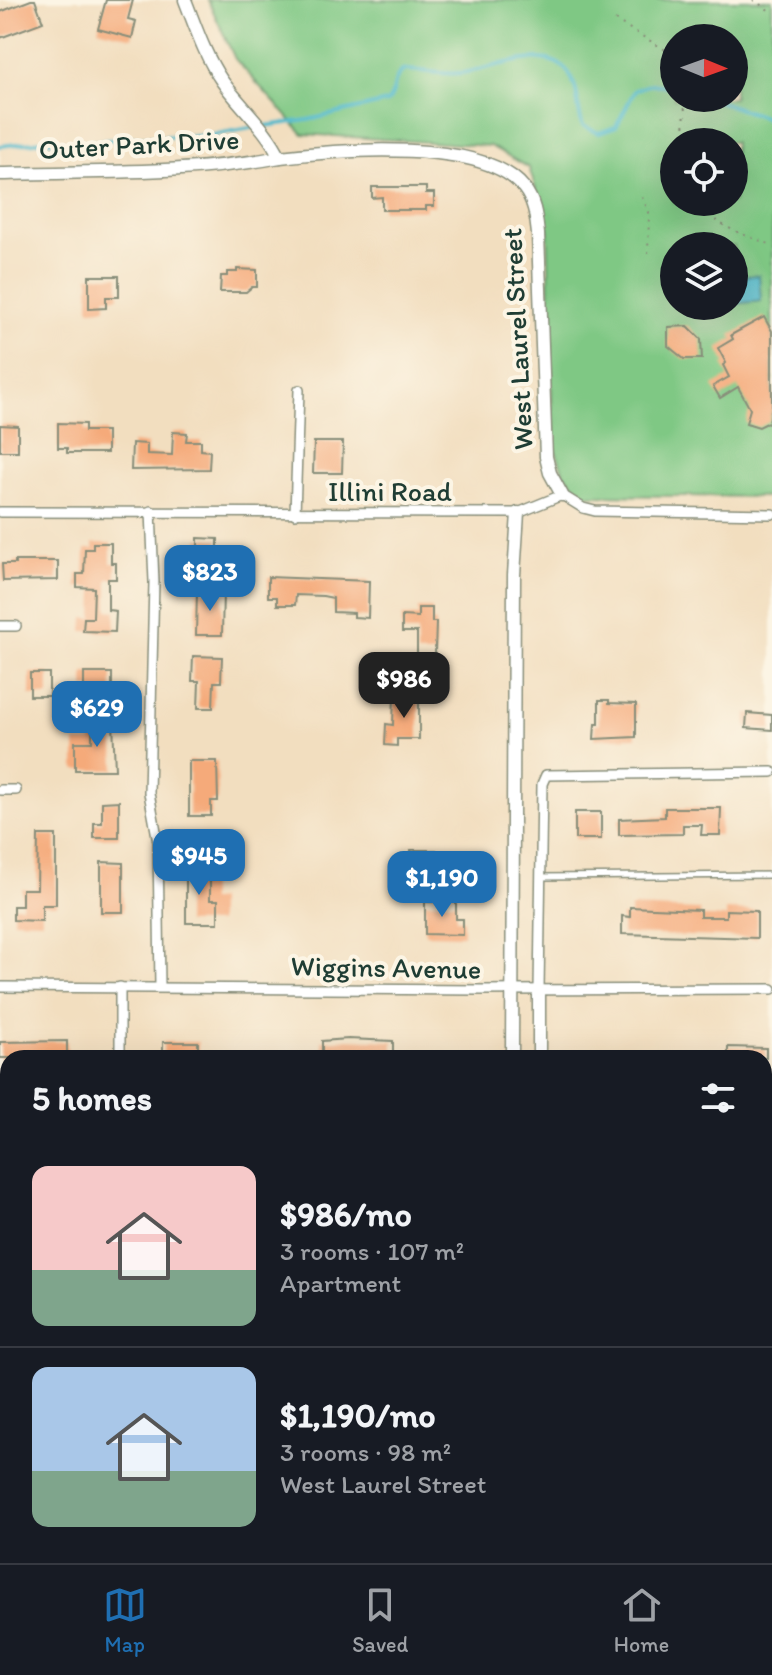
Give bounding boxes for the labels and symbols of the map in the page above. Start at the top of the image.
north arrow [660,24,748,112]
street label: Outer Park Drive [38,122,240,166]
street label: West Laurel Street [494,227,540,451]
street label: Illini Road [328,474,453,508]
pin: $823 [163,545,257,613]
pin: $986 [357,652,451,720]
pin: $629 [50,681,144,749]
pin: $945 [152,829,246,897]
pin: $1,190 [377,851,507,919]
street label: Wiggins Avenue [290,948,482,986]

